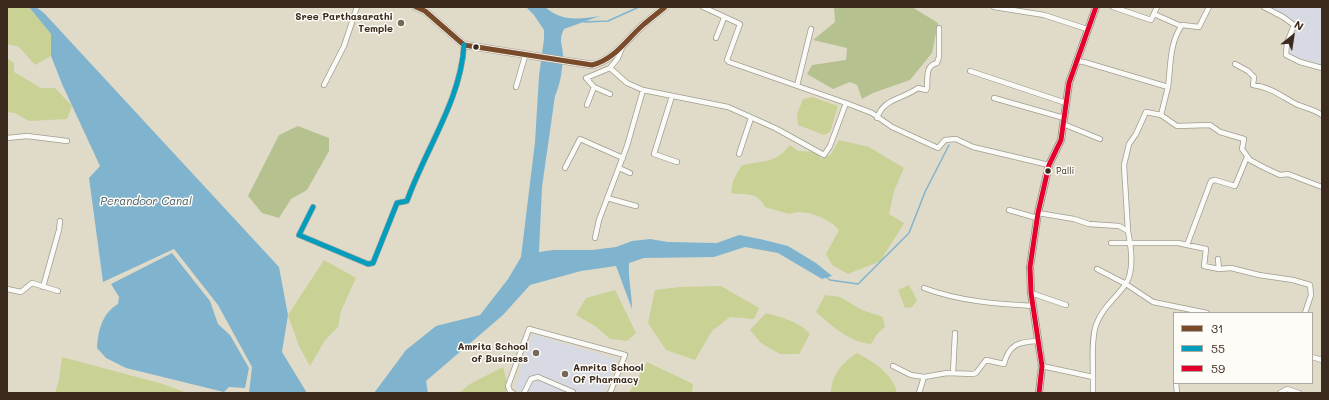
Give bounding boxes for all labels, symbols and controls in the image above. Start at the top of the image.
place label: Sree Parthasarathi Temple [295,11,393,34]
north arrow [1273,16,1313,56]
text: N [1292,17,1307,34]
marker: Sree Parthasarathi Temple [396,18,406,28]
unlabelled marker [471,42,481,52]
marker: Palli [1043,166,1053,176]
place label: Palli [1056,166,1074,176]
water label: Perandoor Canal [100,195,192,209]
legend [1173,312,1313,384]
text: 31 [1211,320,1223,336]
text: 55 [1211,340,1225,356]
place label: Amrita School of Business [457,341,528,364]
marker: Amrita School of Business [531,348,541,358]
text: 59 [1211,360,1225,376]
place label: Amrita School Of Pharmacy [573,362,644,386]
marker: Amrita School Of Pharmacy [560,369,570,379]

